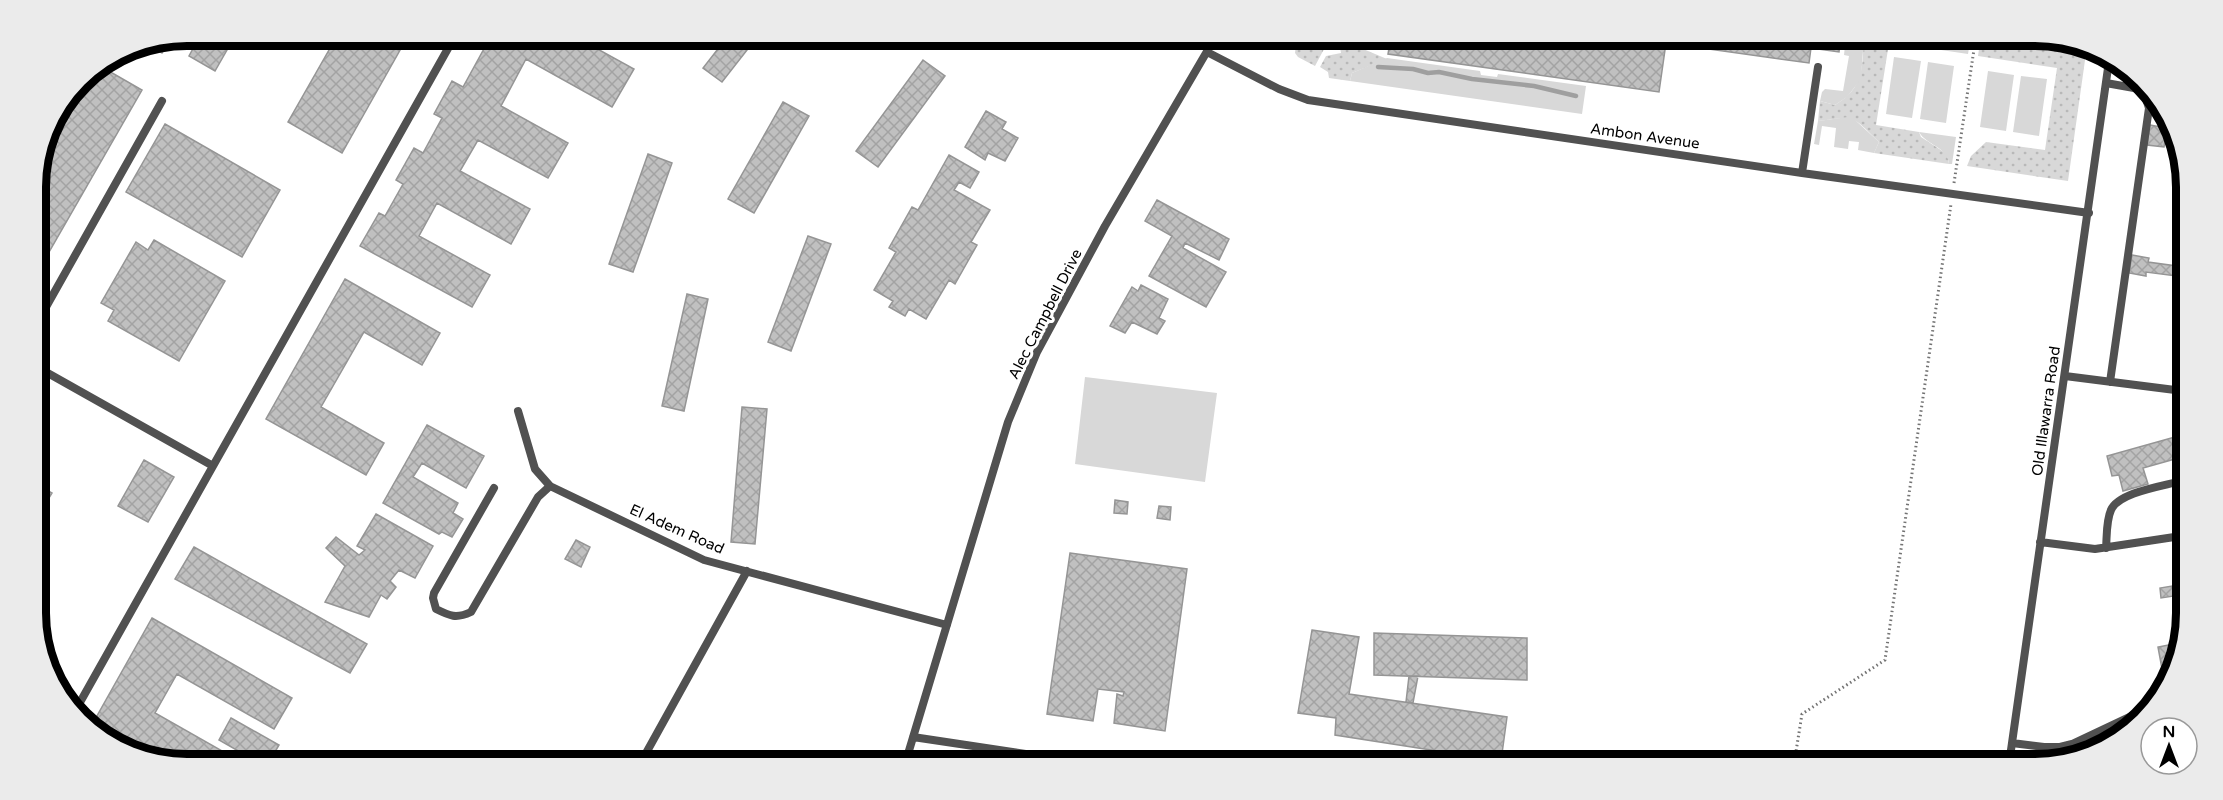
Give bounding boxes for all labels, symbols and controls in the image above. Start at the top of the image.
street label: Ambon Avenue [1589,119,1701,153]
street label: Alec Campbell Drive [1004,246,1086,382]
street label: Old Illawarra Road [2028,345,2064,477]
street label: El Adem Road [627,500,727,558]
north arrow [2139,716,2199,776]
text: N [2163,722,2175,742]

